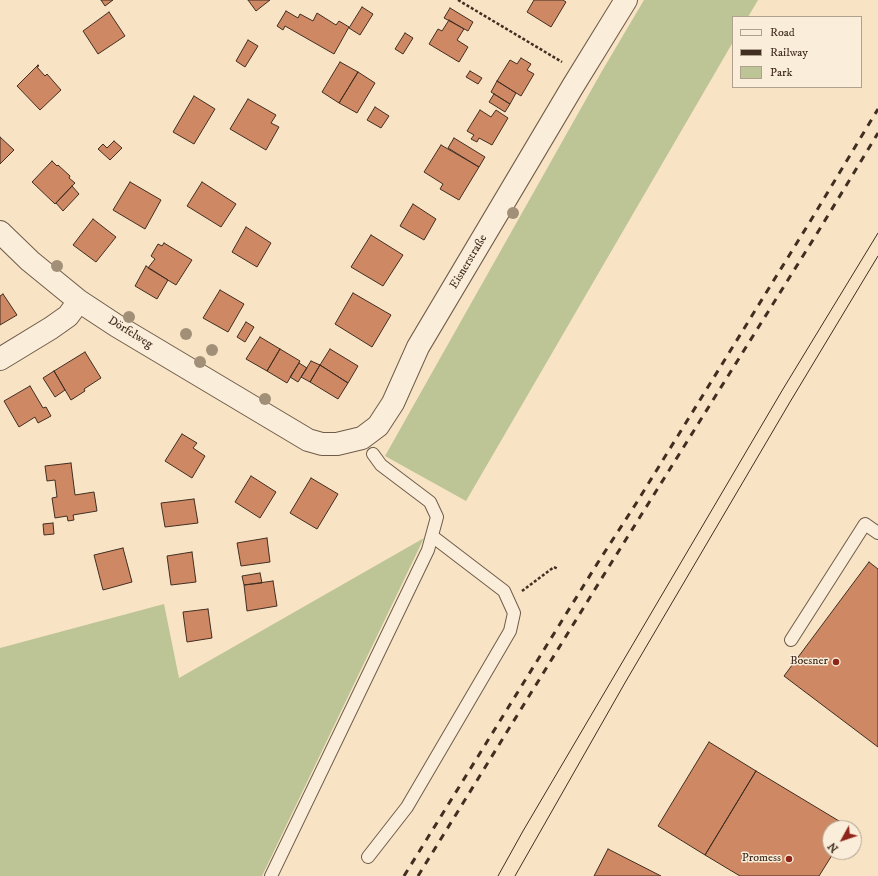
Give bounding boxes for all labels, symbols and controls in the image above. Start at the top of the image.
legend [732,16,862,88]
text: Road [770,25,795,40]
text: Railway [770,45,808,60]
text: Park [770,65,792,80]
street label: Eisnerstraße [447,232,491,292]
street label: Dörfelweg [105,314,155,352]
place label: Boesner [790,655,828,669]
marker: Boesner [831,657,841,667]
north arrow [822,820,862,860]
text: N [825,839,842,855]
place label: Promess [742,852,781,866]
marker: Promess [784,854,794,864]

